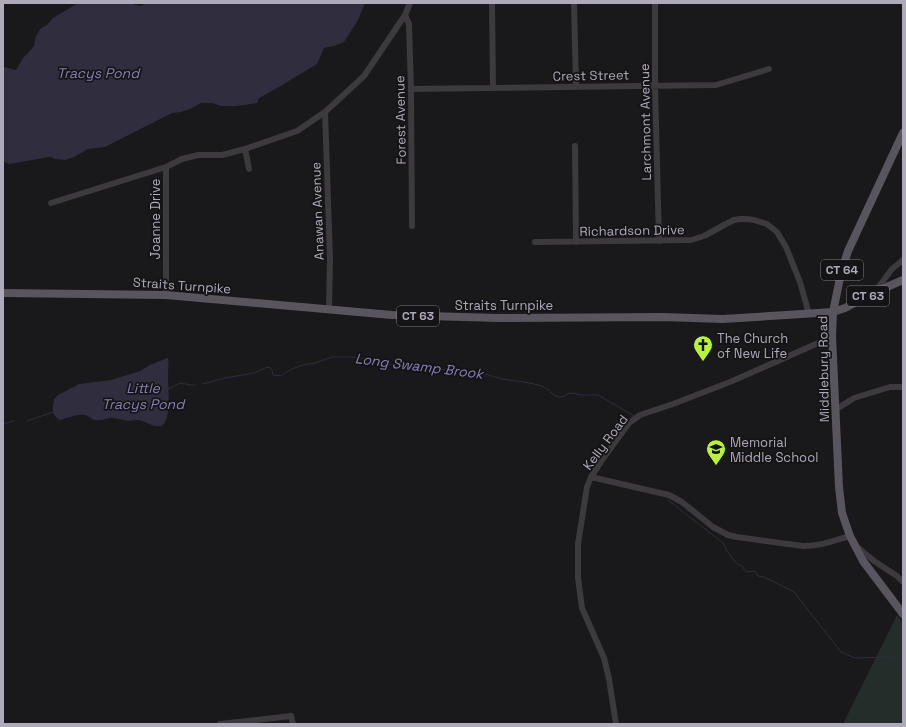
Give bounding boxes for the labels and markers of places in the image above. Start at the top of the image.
place label: The Church of New Life [717,330,788,362]
church icon: The Church of New Life [692,334,714,362]
place label: Memorial Middle School [730,434,818,466]
school or university icon: Memorial Middle School [705,438,727,466]

